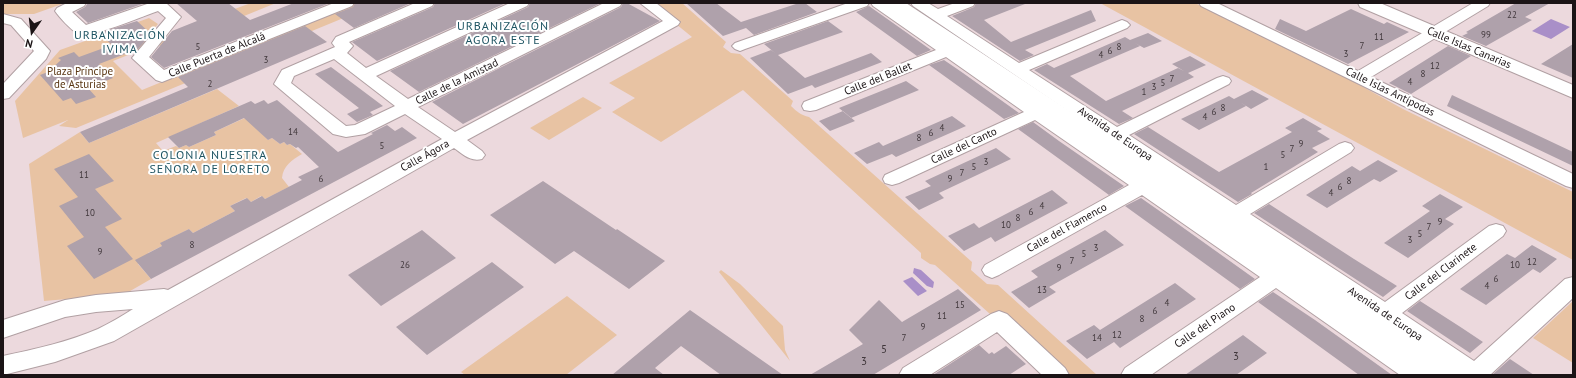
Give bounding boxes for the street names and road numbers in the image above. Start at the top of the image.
street label: Calle Islas Canarias [1425,24,1513,72]
street label: Calle Puerta de Alcalá [167,30,267,80]
street label: Calle de la Amistad [413,56,501,108]
street label: Calle del Ballet [842,59,914,99]
street label: Calle Islas Antípodas [1343,65,1437,119]
street label: Avenida de Europa [1075,104,1155,164]
street label: Calle del Canto [929,125,999,167]
street label: Calle Ágora [398,137,452,175]
street label: Calle del Flamenco [1025,200,1109,256]
street label: Calle del Clarinete [1402,241,1480,303]
street label: Avenida de Europa [1345,284,1425,344]
street label: Calle del Piano [1172,301,1238,351]

